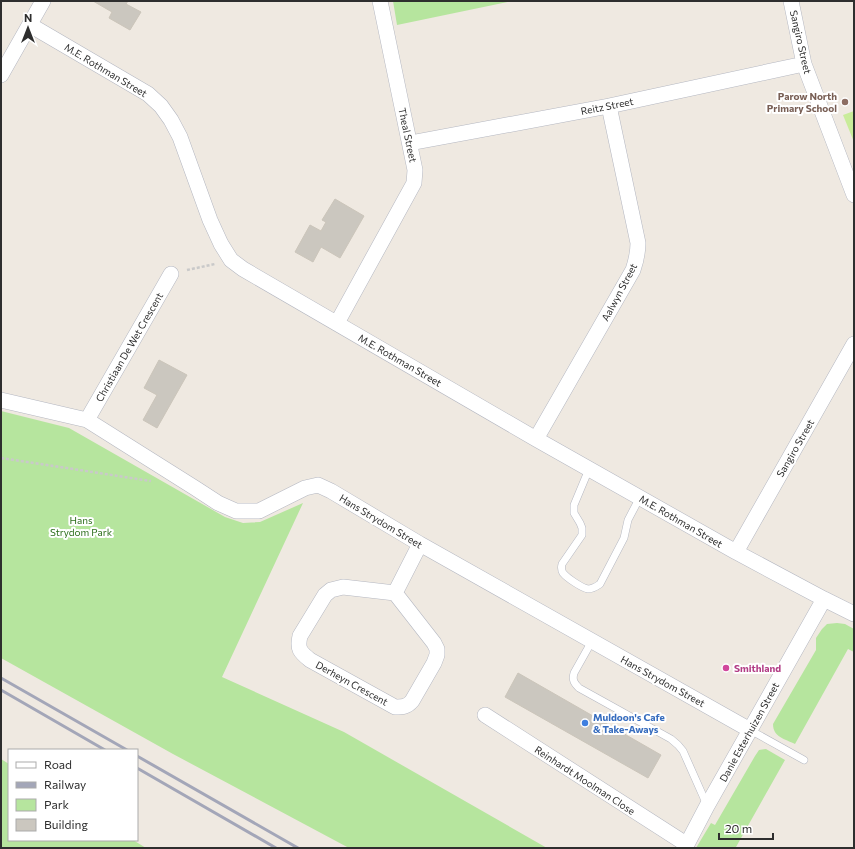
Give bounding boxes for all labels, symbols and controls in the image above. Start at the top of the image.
north arrow [8,8,48,48]
street label: Sangiro Street [788,9,814,75]
text: N [24,11,32,24]
street label: M.E. Rothman Street [63,41,149,99]
place label: Parow North Primary School [767,90,837,114]
street label: Reitz Street [580,95,634,117]
marker: Parow North Primary School [840,97,850,107]
street label: Theal Street [396,107,420,163]
street label: Aalwyn Street [599,261,639,323]
street label: Christiaan De Wet Crescent [93,290,165,404]
street label: M.E. Rothman Street [356,331,444,389]
street label: Sangiro Street [774,417,816,479]
street label: Hans Strydom Street [337,492,425,550]
street label: M.E. Rothman Street [637,492,725,550]
park label: Hans Strydom Park [50,514,113,538]
street label: Hans Strydom Street [619,653,707,709]
street label: Derheyn Crescent [314,658,390,708]
place label: Smithland [734,662,781,674]
marker: Smithland [721,663,731,673]
street label: Danie Esterhuizen Street [717,680,781,784]
place label: Muldoon's Cafe & Take-Aways [593,711,665,735]
marker: Muldoon's Cafe & Take-Aways [580,718,590,728]
street label: Reinhardt Moolman Close [533,743,637,817]
legend [8,749,138,841]
text: Road [44,757,72,771]
text: Railway [44,777,86,791]
text: Park [44,797,70,811]
scale bar [719,815,773,841]
text: Building [44,817,88,831]
text: 20 m [725,821,752,835]

